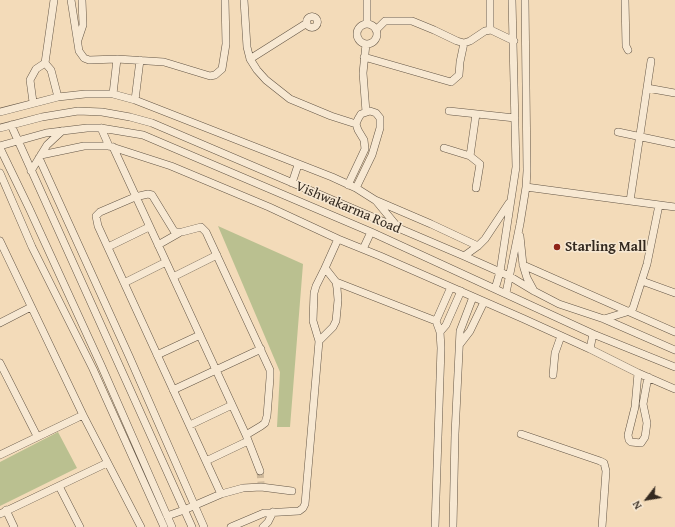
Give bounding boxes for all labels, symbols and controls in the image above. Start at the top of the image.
street label: Vishwakarma Road [293,178,403,238]
place label: Starling Mall [565,239,647,255]
marker: Starling Mall [552,242,562,252]
north arrow [627,479,667,519]
text: N [628,498,645,512]

